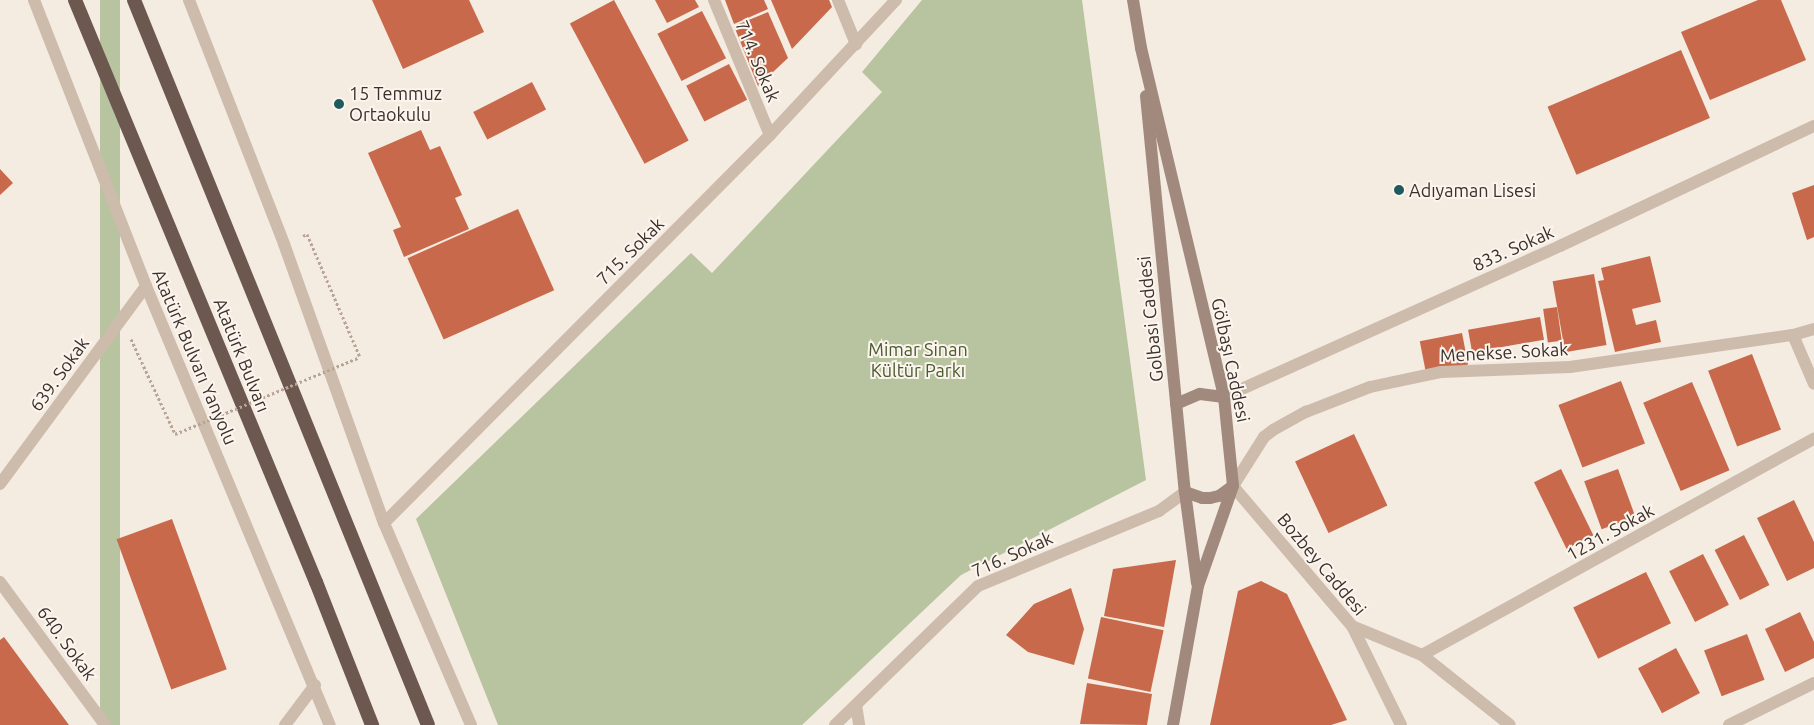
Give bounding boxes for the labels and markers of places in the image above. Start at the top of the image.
place label: 15 Temmuz Ortaokulu [349,83,442,126]
marker: 15 Temmuz Ortaokulu [333,98,345,110]
place label: Adıyaman Lisesi [1409,179,1536,201]
marker: Adıyaman Lisesi [1393,184,1405,196]

